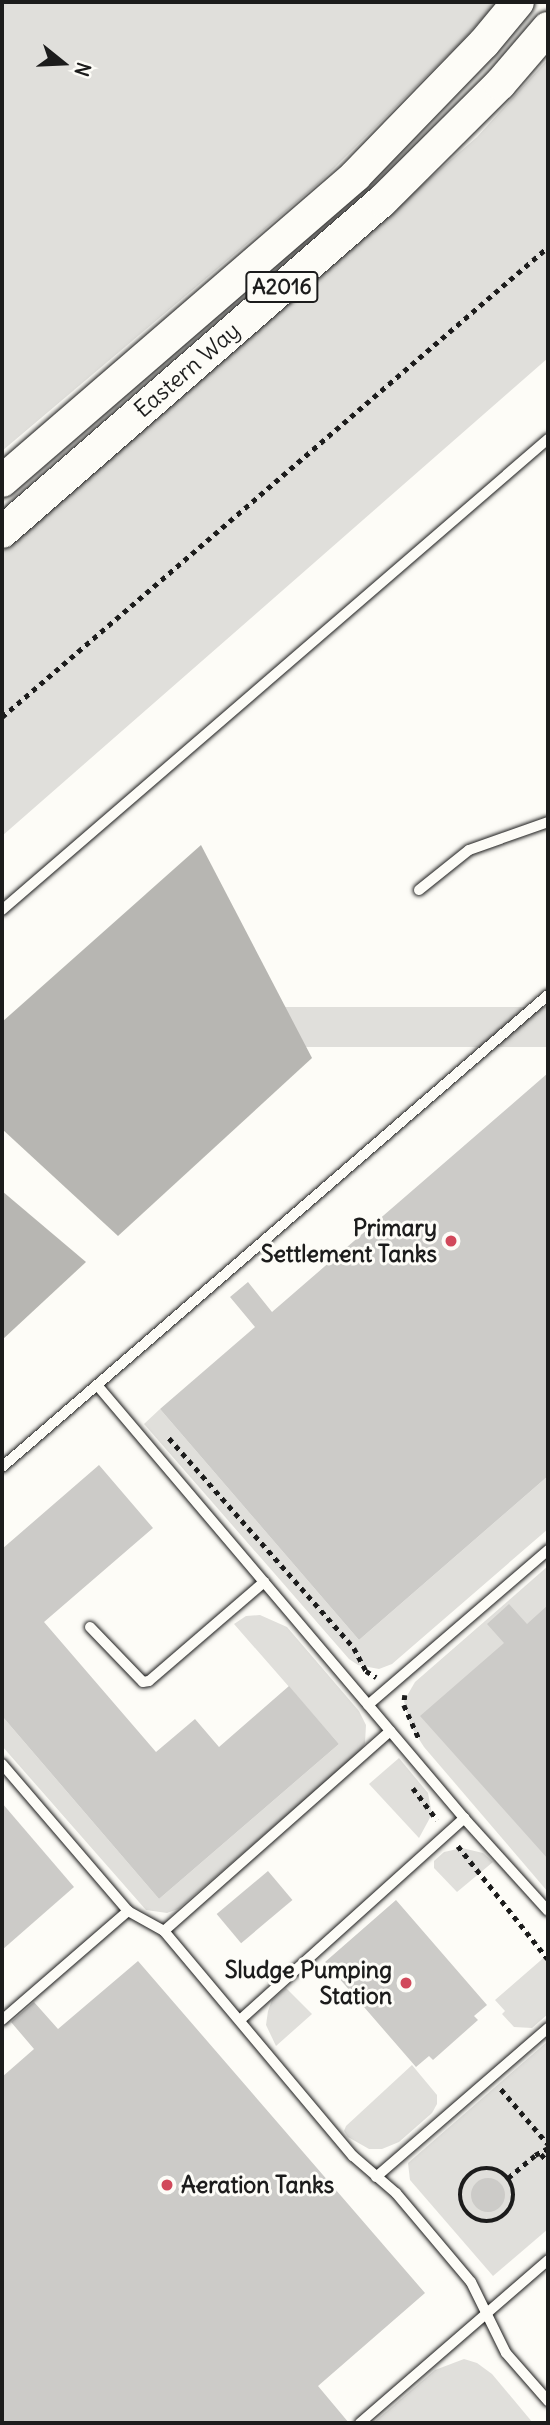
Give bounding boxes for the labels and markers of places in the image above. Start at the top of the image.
place label: Primary Settlement Tanks [261,1214,437,1268]
marker: Primary Settlement Tanks [443,1233,459,1249]
place label: Sludge Pumping Station [225,1956,392,2010]
marker: Sludge Pumping Station [398,1975,414,1991]
place label: Aeration Tanks [181,2171,334,2199]
marker: Aeration Tanks [159,2177,175,2193]

